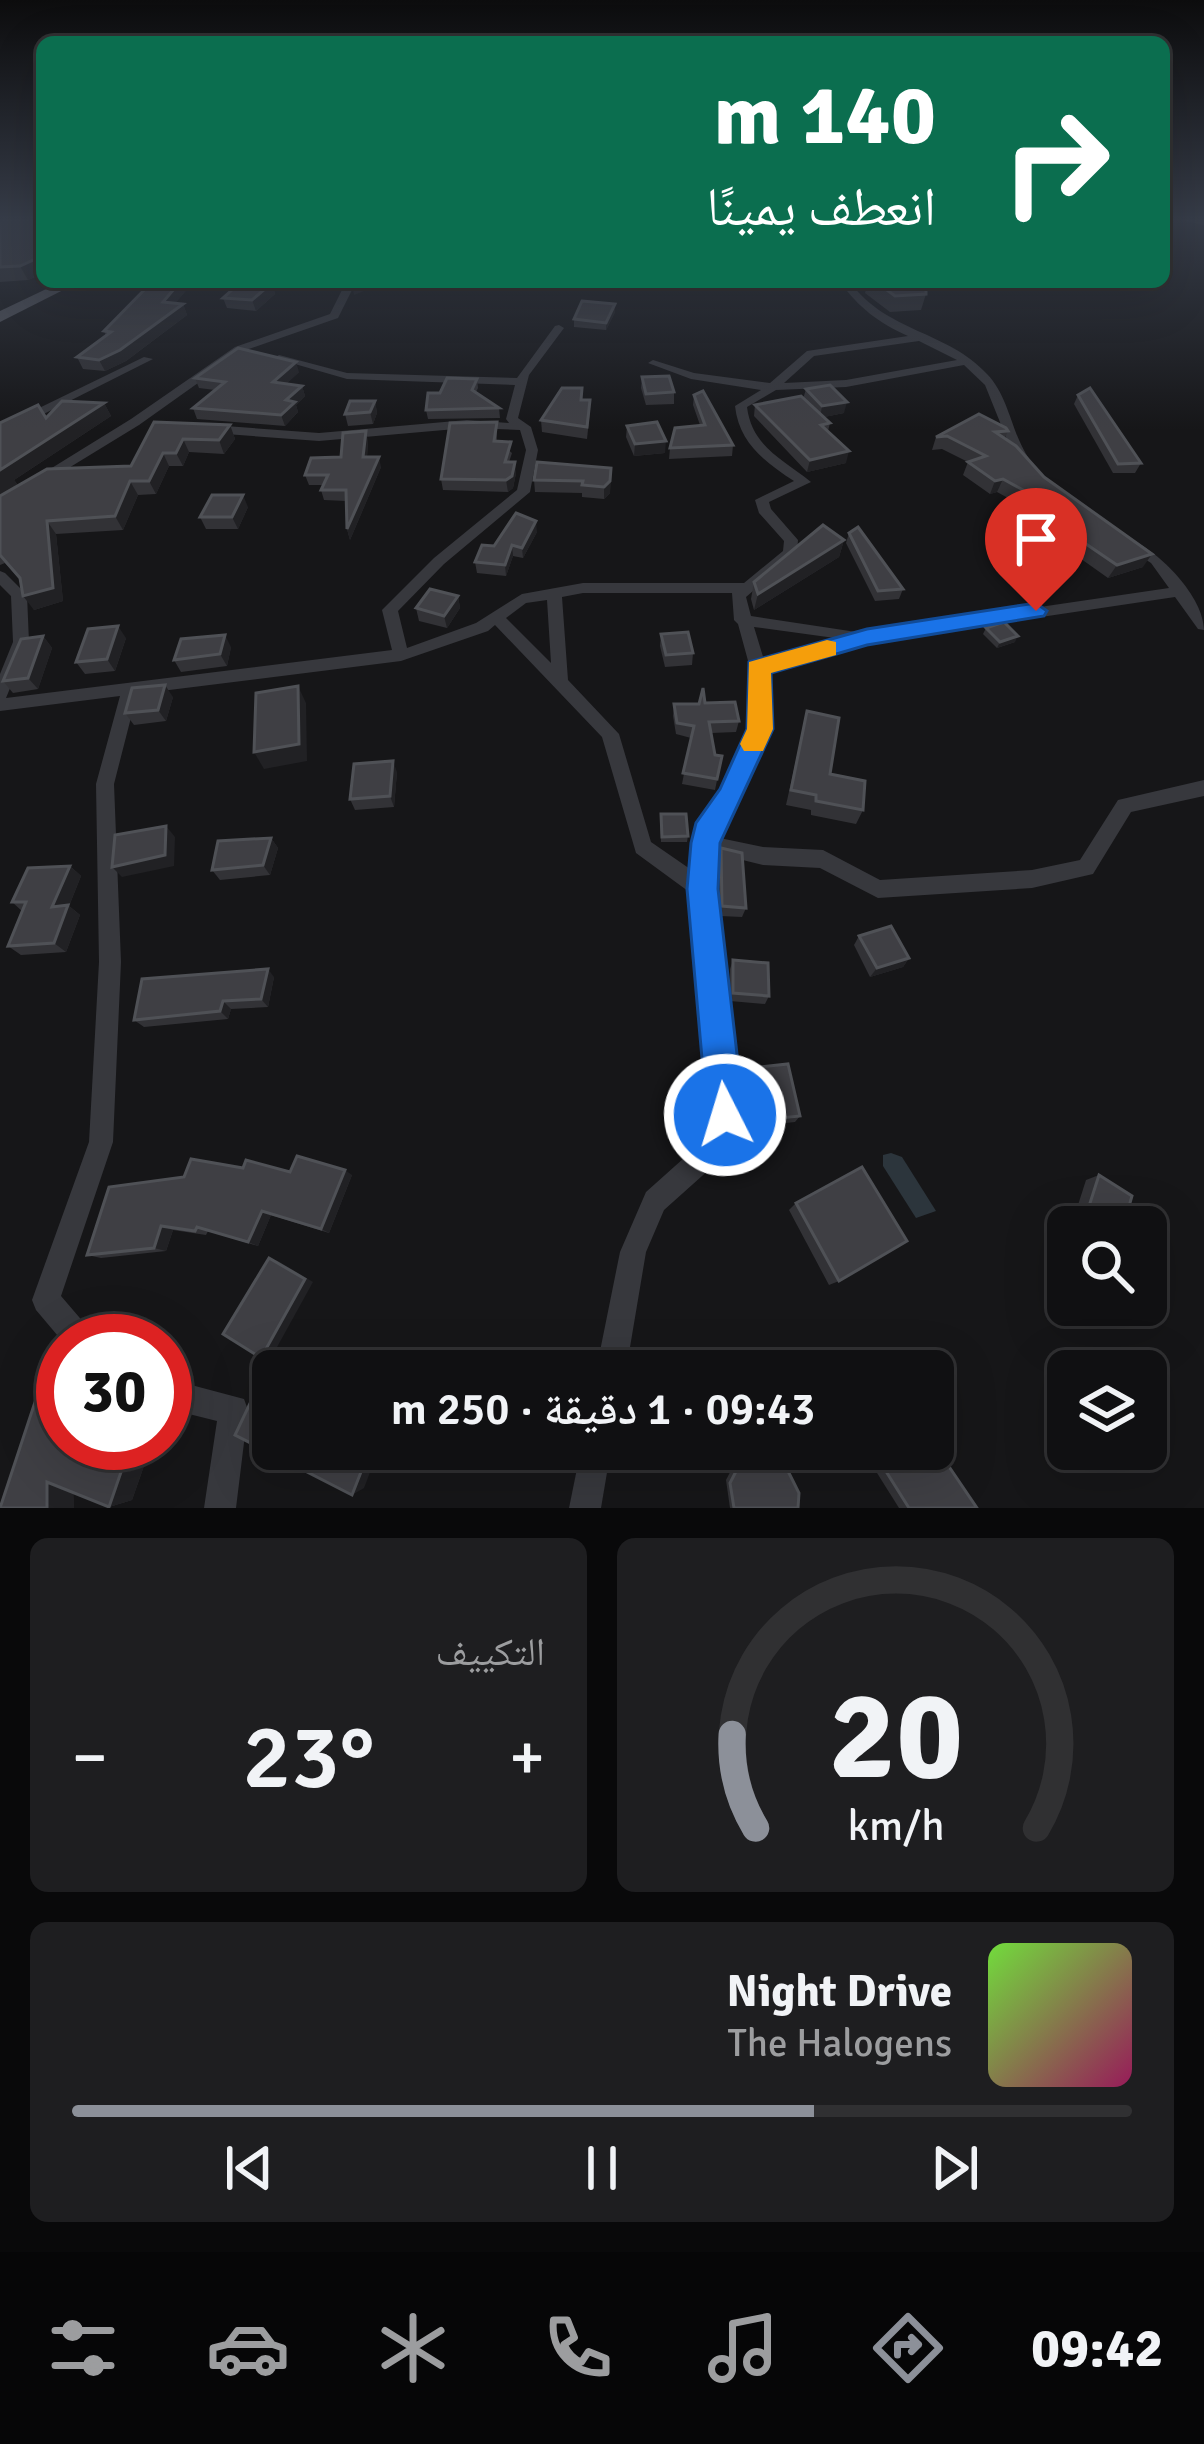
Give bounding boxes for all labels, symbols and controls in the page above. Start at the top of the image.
text: 140 m [714,64,936,168]
icon: right [978,84,1134,240]
text: انعطف يمينًا [706,174,936,241]
pin [985,488,1087,611]
icon: arrive [1003,506,1069,572]
position arrow [662,1052,788,1178]
map controls [1047,1206,1167,1470]
button: search [1047,1206,1167,1326]
speed limit sign: 30 [36,1314,192,1470]
button: layers [1047,1350,1167,1470]
text: 09:43 · 1 دقيقة · 250 m [391,1382,815,1437]
text: التكييف [436,1628,545,1676]
text: 20 [828,1660,963,1813]
text: 23° [243,1702,374,1813]
text: − [72,1717,108,1798]
text: + [509,1717,545,1798]
text: km/h [847,1800,944,1853]
text: Night Drive [727,1964,952,2019]
text: The Halogens [728,2019,952,2067]
icon: previous [216,2135,282,2201]
icon: pause [569,2135,635,2201]
icon: next [922,2135,988,2201]
icon: filters [41,2306,125,2390]
icon: car [206,2306,290,2390]
icon: climate [371,2306,455,2390]
icon: phone [536,2306,620,2390]
icon: music [701,2306,785,2390]
icon: directions [866,2306,950,2390]
text: 09:42 [1031,2315,1163,2382]

